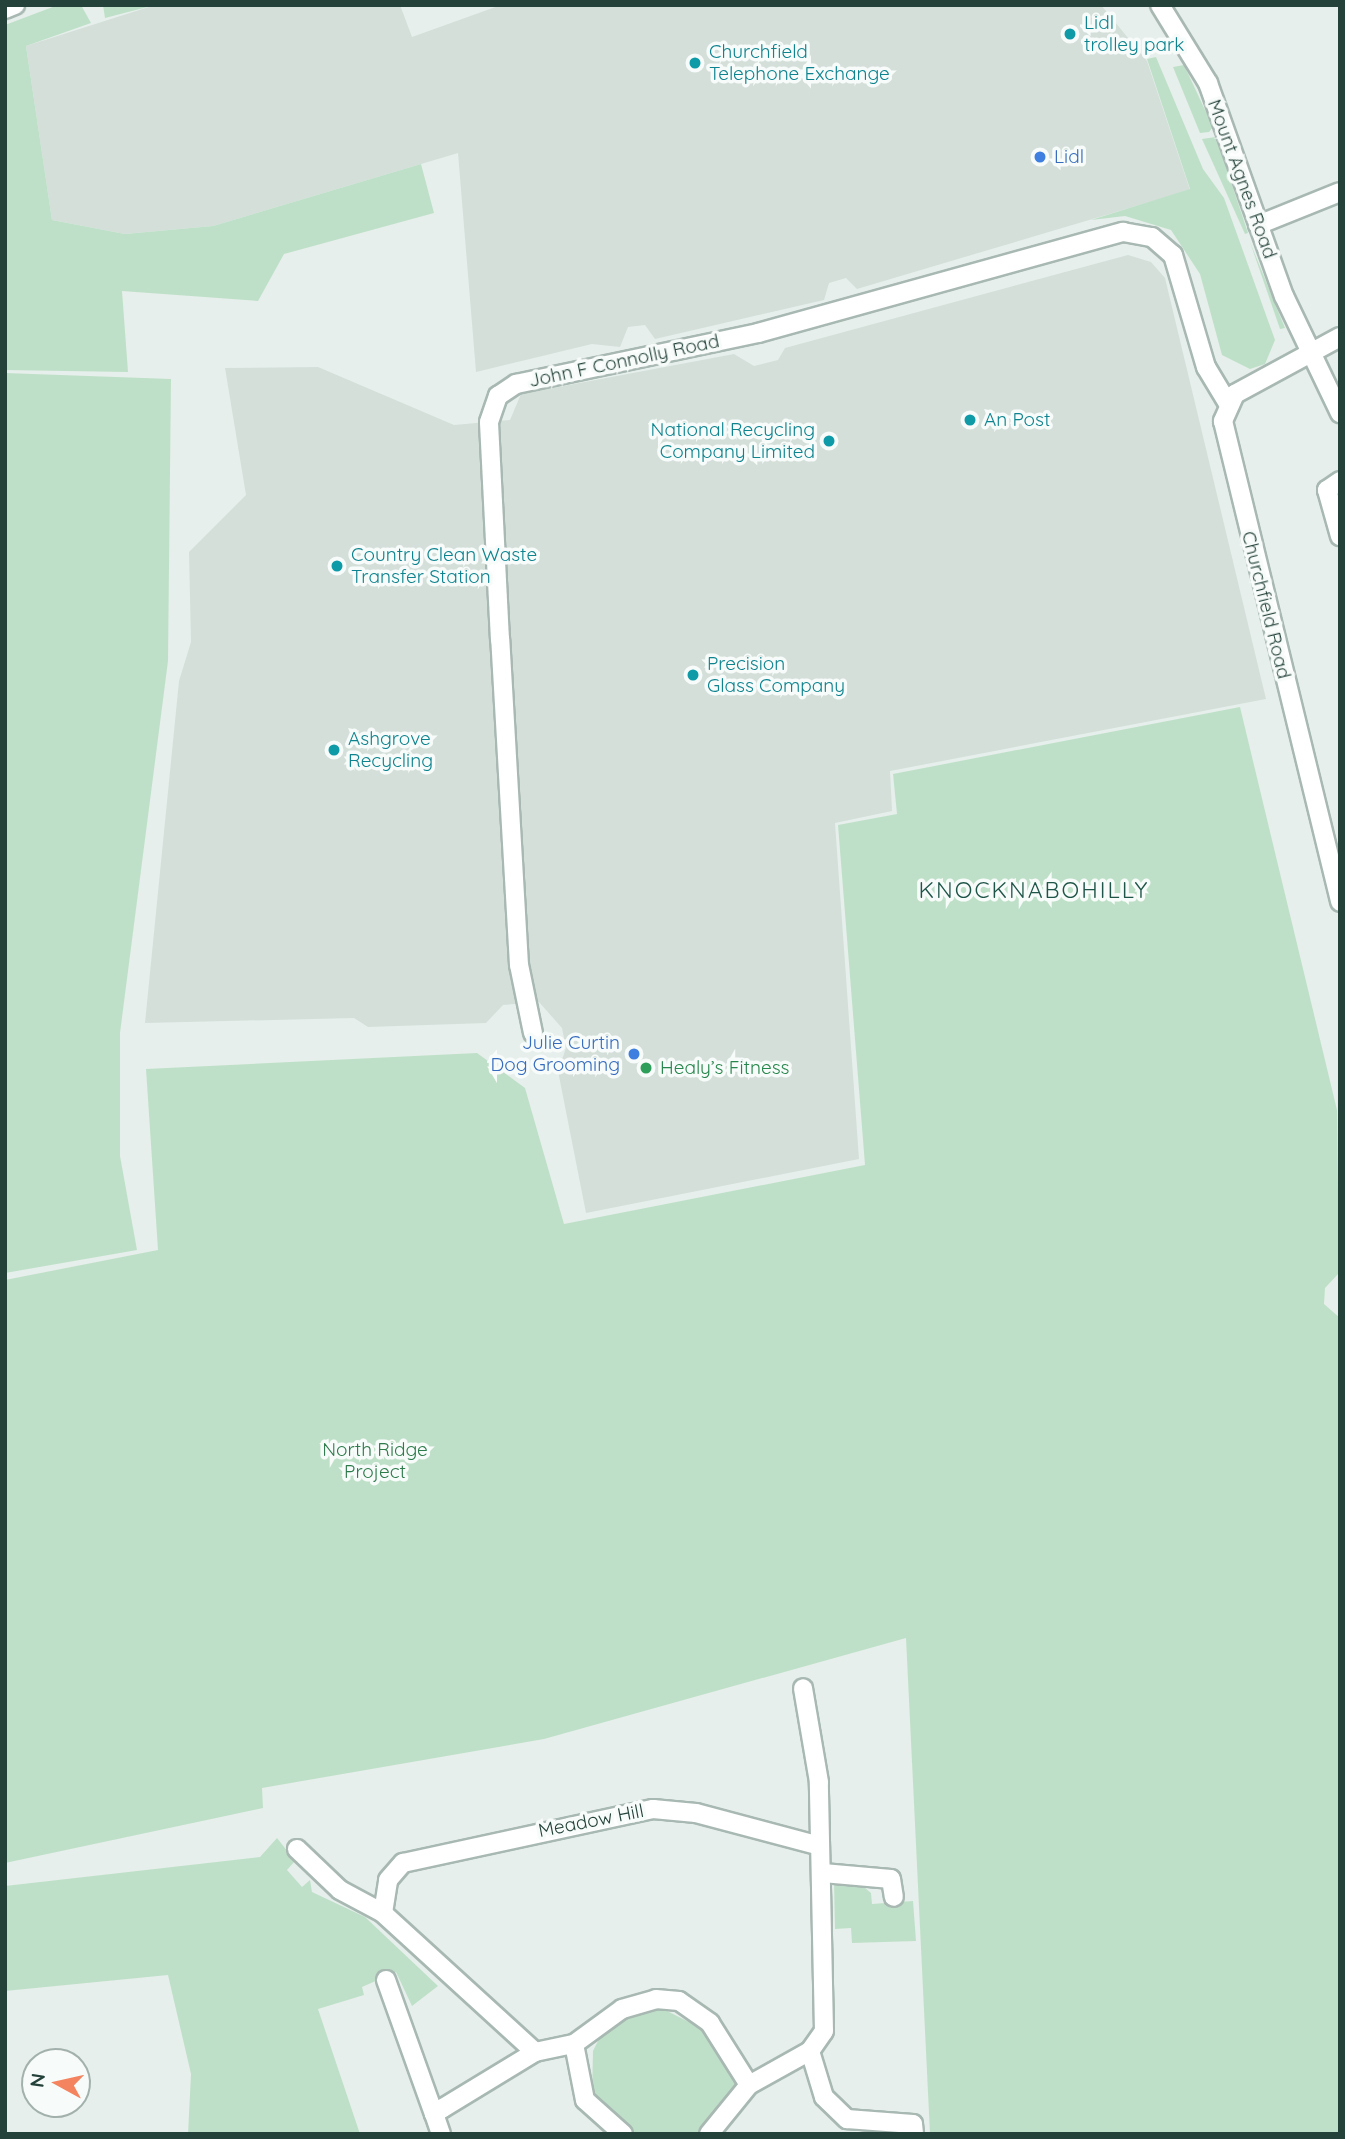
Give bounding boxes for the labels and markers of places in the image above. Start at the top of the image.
place label: Lidl trolley park [1084,12,1184,56]
marker: Lidl trolley park [1062,26,1078,42]
place label: Churchfield Telephone Exchange [709,41,890,85]
marker: Churchfield Telephone Exchange [687,55,703,71]
place label: Lidl [1054,146,1084,168]
marker: Lidl [1032,149,1048,165]
place label: An Post [984,409,1050,431]
marker: An Post [962,412,978,428]
place label: National Recycling Company Limited [651,419,815,463]
marker: National Recycling Company Limited [821,433,837,449]
place label: Country Clean Waste Transfer Station [351,544,537,588]
marker: Country Clean Waste Transfer Station [329,558,345,574]
place label: Precision Glass Company [707,653,845,697]
marker: Precision Glass Company [685,667,701,683]
place label: Ashgrove Recycling [348,728,433,772]
marker: Ashgrove Recycling [326,742,342,758]
place label: Julie Curtin Dog Grooming [490,1032,620,1076]
marker: Julie Curtin Dog Grooming [626,1046,642,1062]
place label: Healy’s Fitness [660,1057,789,1079]
marker: Healy’s Fitness [638,1060,654,1076]

